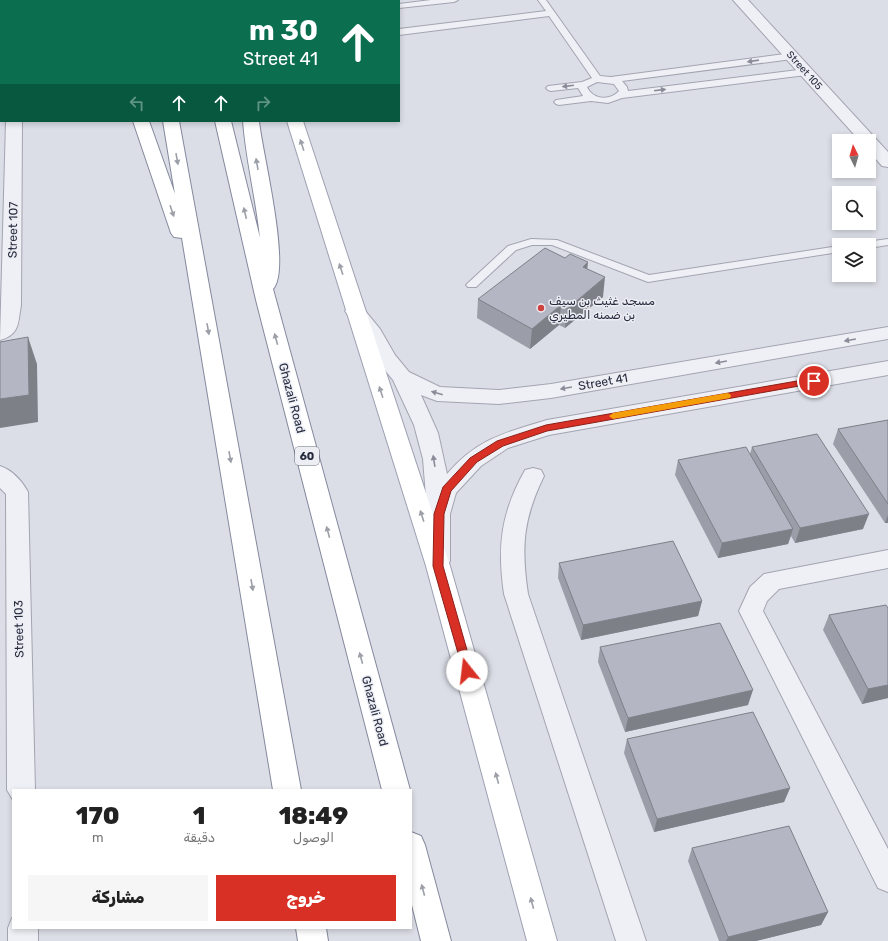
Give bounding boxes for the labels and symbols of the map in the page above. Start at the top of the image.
street label: Street 105 [784,49,825,93]
one-way arrow [747,58,759,64]
one-way arrow [562,83,574,89]
one-way arrow [654,87,666,93]
north arrow [832,134,876,178]
one-way arrow [299,138,305,150]
one-way arrow [175,153,181,165]
one-way arrow [254,158,260,170]
street label: Street 107 [6,202,20,258]
one-way arrow [169,205,175,217]
one-way arrow [241,206,247,219]
one-way arrow [338,262,344,274]
place label: مسجد غثيث بن سيف بن ضمنه المطيري [549,294,655,323]
marker: مسجد غثيث بن سيف بن ضمنه المطيري [536,303,546,313]
one-way arrow [205,323,211,335]
one-way arrow [273,333,279,345]
one-way arrow [843,337,856,343]
one-way arrow [715,359,728,365]
street label: Ghazali Road [276,361,308,435]
pin [797,364,831,398]
street label: Street 41 [577,371,629,393]
one-way arrow [378,386,384,398]
one-way arrow [560,386,572,392]
one-way arrow [430,389,443,395]
road number: 60 [295,447,319,465]
one-way arrow [227,451,233,463]
one-way arrow [431,455,437,467]
one-way arrow [419,510,425,522]
one-way arrow [324,526,330,538]
one-way arrow [249,579,255,591]
street label: Street 103 [11,600,27,658]
position arrow [446,650,488,692]
one-way arrow [358,651,364,663]
street label: Ghazali Road [359,674,391,748]
one-way arrow [494,772,500,784]
one-way arrow [420,883,426,895]
one-way arrow [529,897,535,909]

